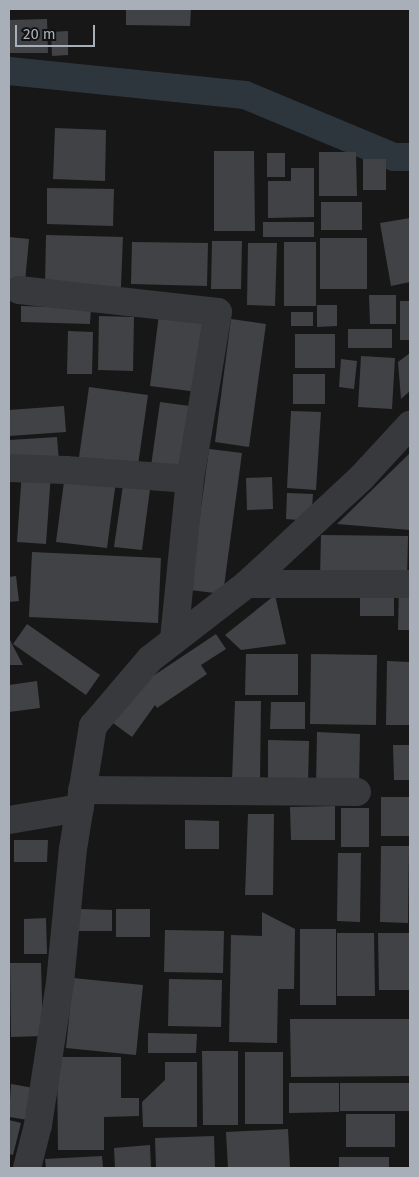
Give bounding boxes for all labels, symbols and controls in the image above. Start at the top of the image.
scale bar [18,15,98,47]
text: 20 m [23,25,56,43]

